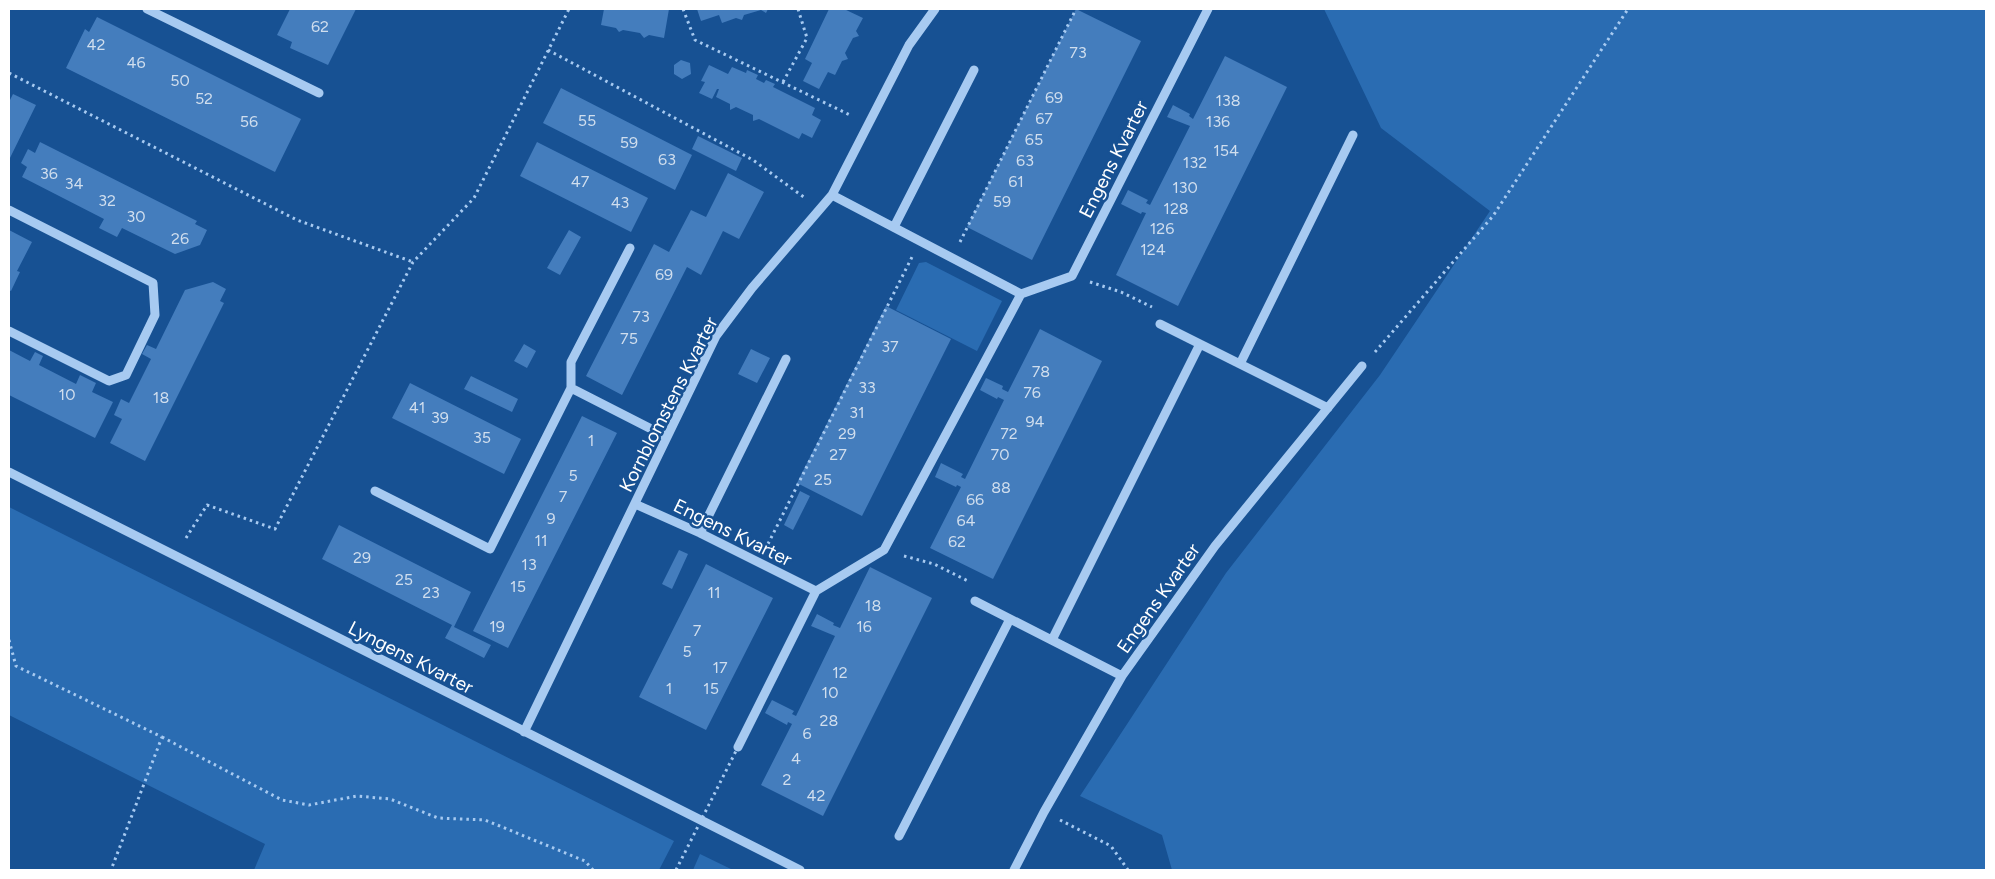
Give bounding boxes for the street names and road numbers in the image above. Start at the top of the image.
street label: Engens Kvarter [1074,96,1153,222]
street label: Kornblomstens Kvarter [614,312,723,496]
street label: Engens Kvarter [670,494,796,571]
street label: Engens Kvarter [1112,539,1205,658]
street label: Lyngens Kvarter [344,616,478,699]

